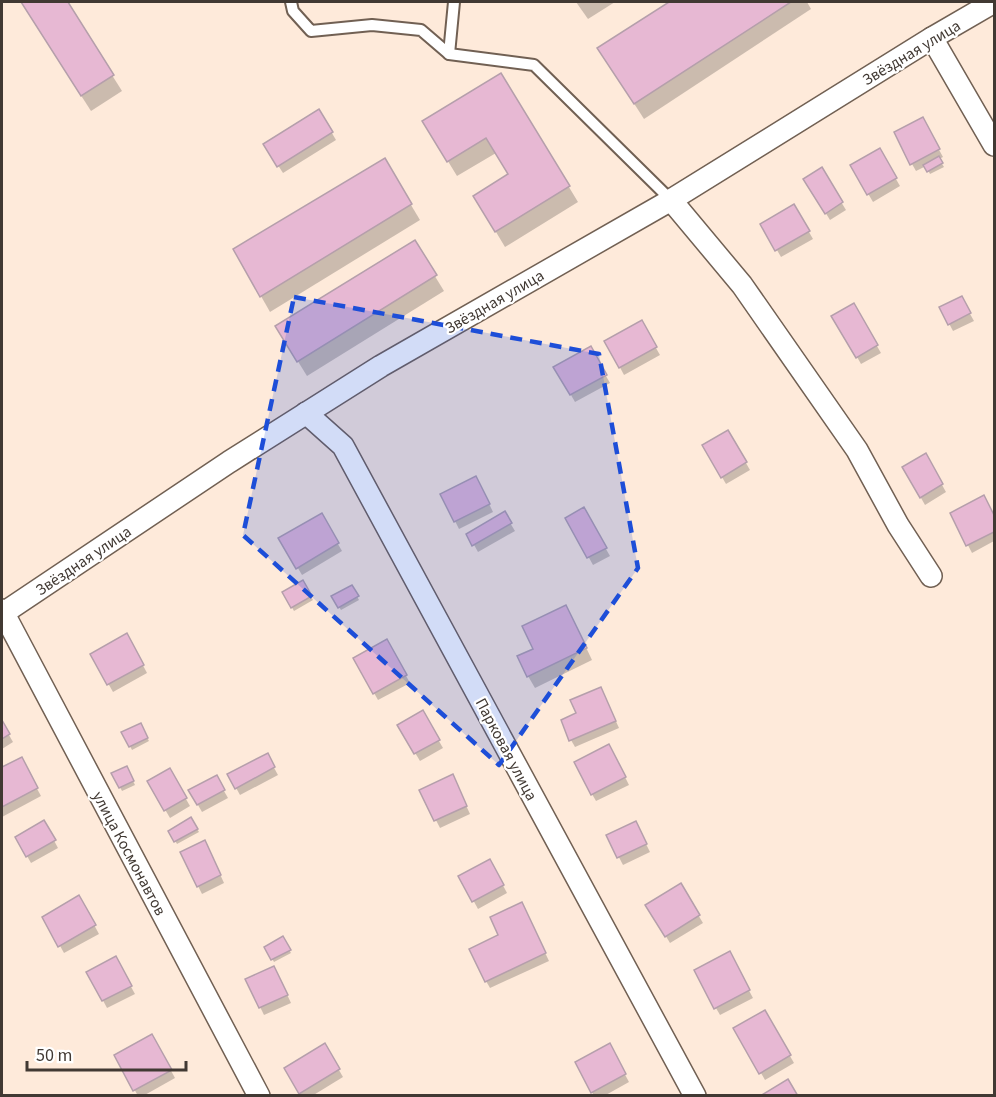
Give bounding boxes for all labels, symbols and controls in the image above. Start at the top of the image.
street label: Звёздная улица [858,15,965,91]
street label: Звёздная улица [441,265,548,339]
street label: Звёздная улица [31,521,136,601]
street label: Парковая улица [470,694,542,805]
street label: улица Космонавтов [87,787,171,919]
scale bar [27,1034,186,1072]
text: 50 m [36,1043,72,1068]

